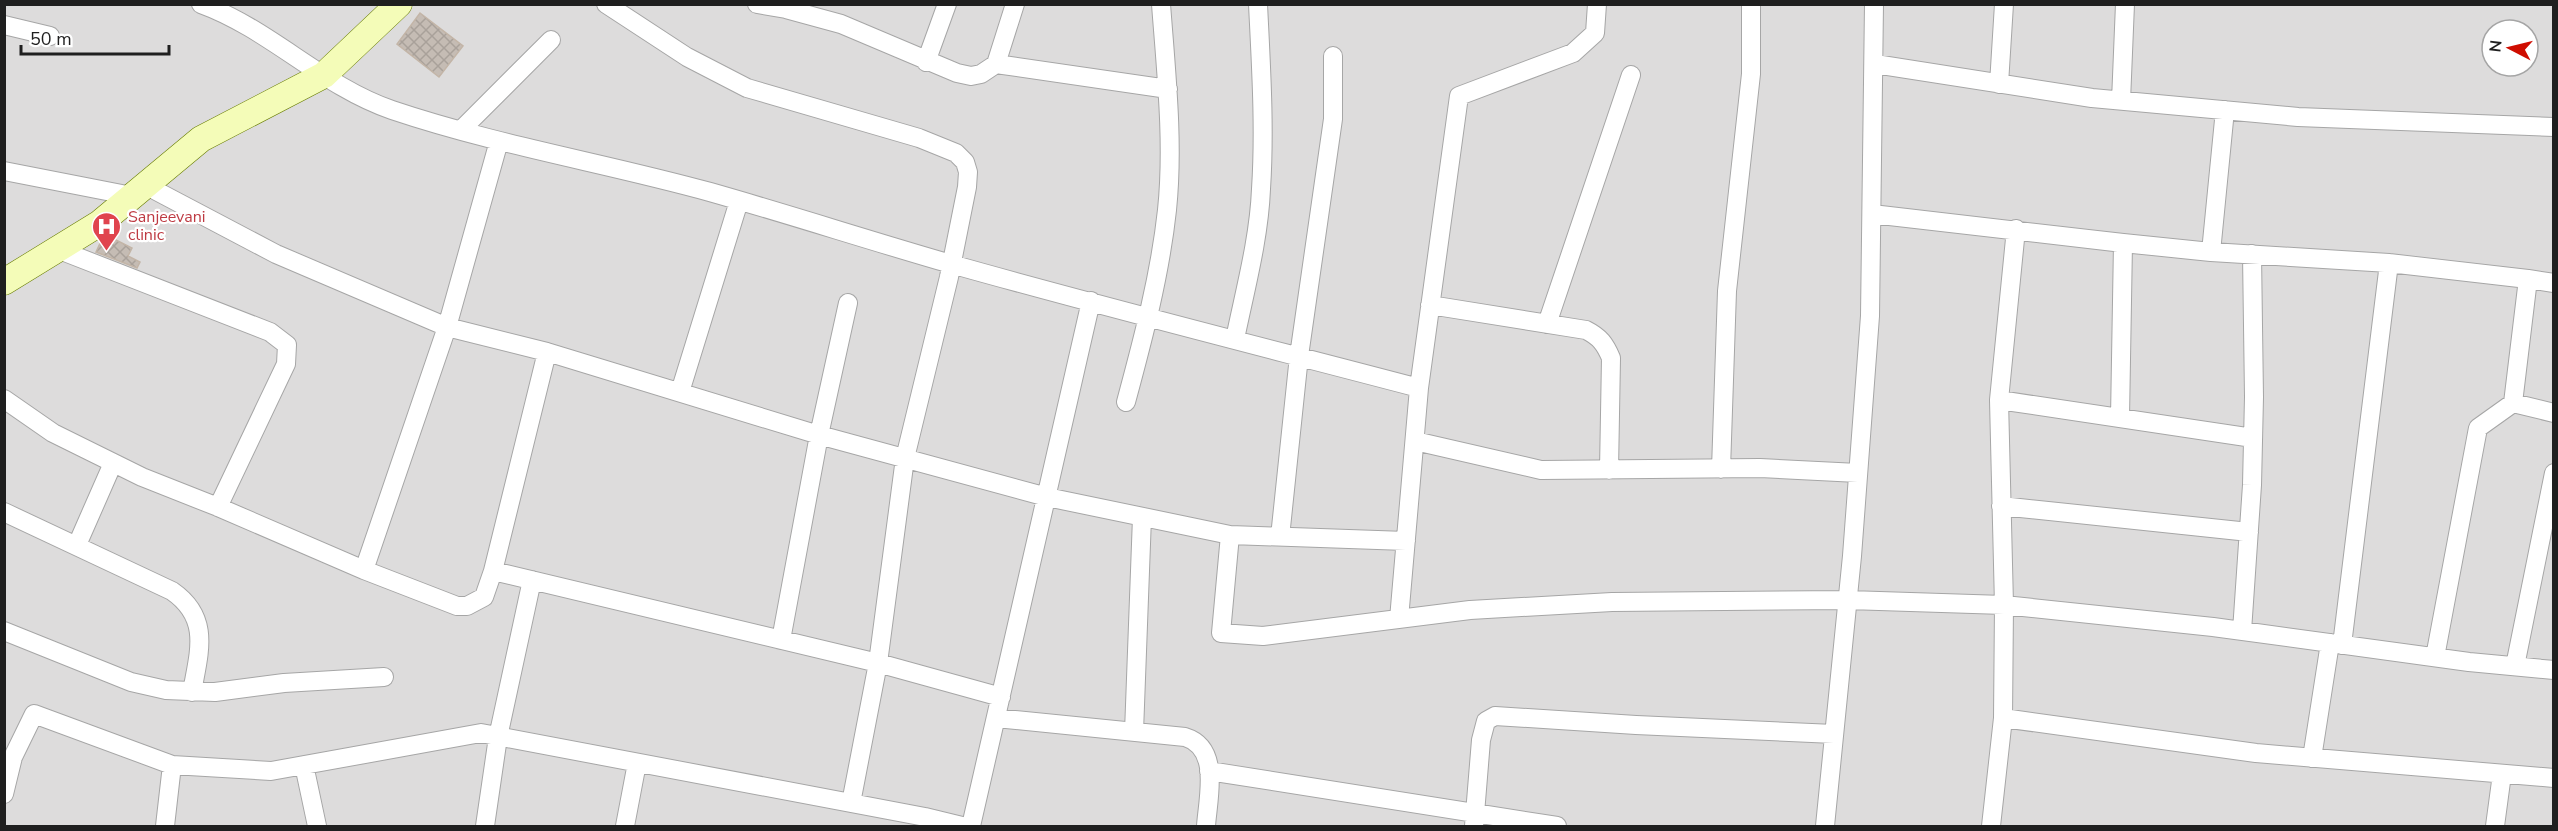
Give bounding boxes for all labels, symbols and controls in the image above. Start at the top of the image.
scale bar [21,18,170,56]
north arrow [2480,18,2540,78]
text: 50 m [30,27,72,51]
text: N [2484,39,2508,54]
place label: Sanjeevani clinic [128,206,205,246]
hospital icon: Sanjeevani clinic [91,210,123,252]

